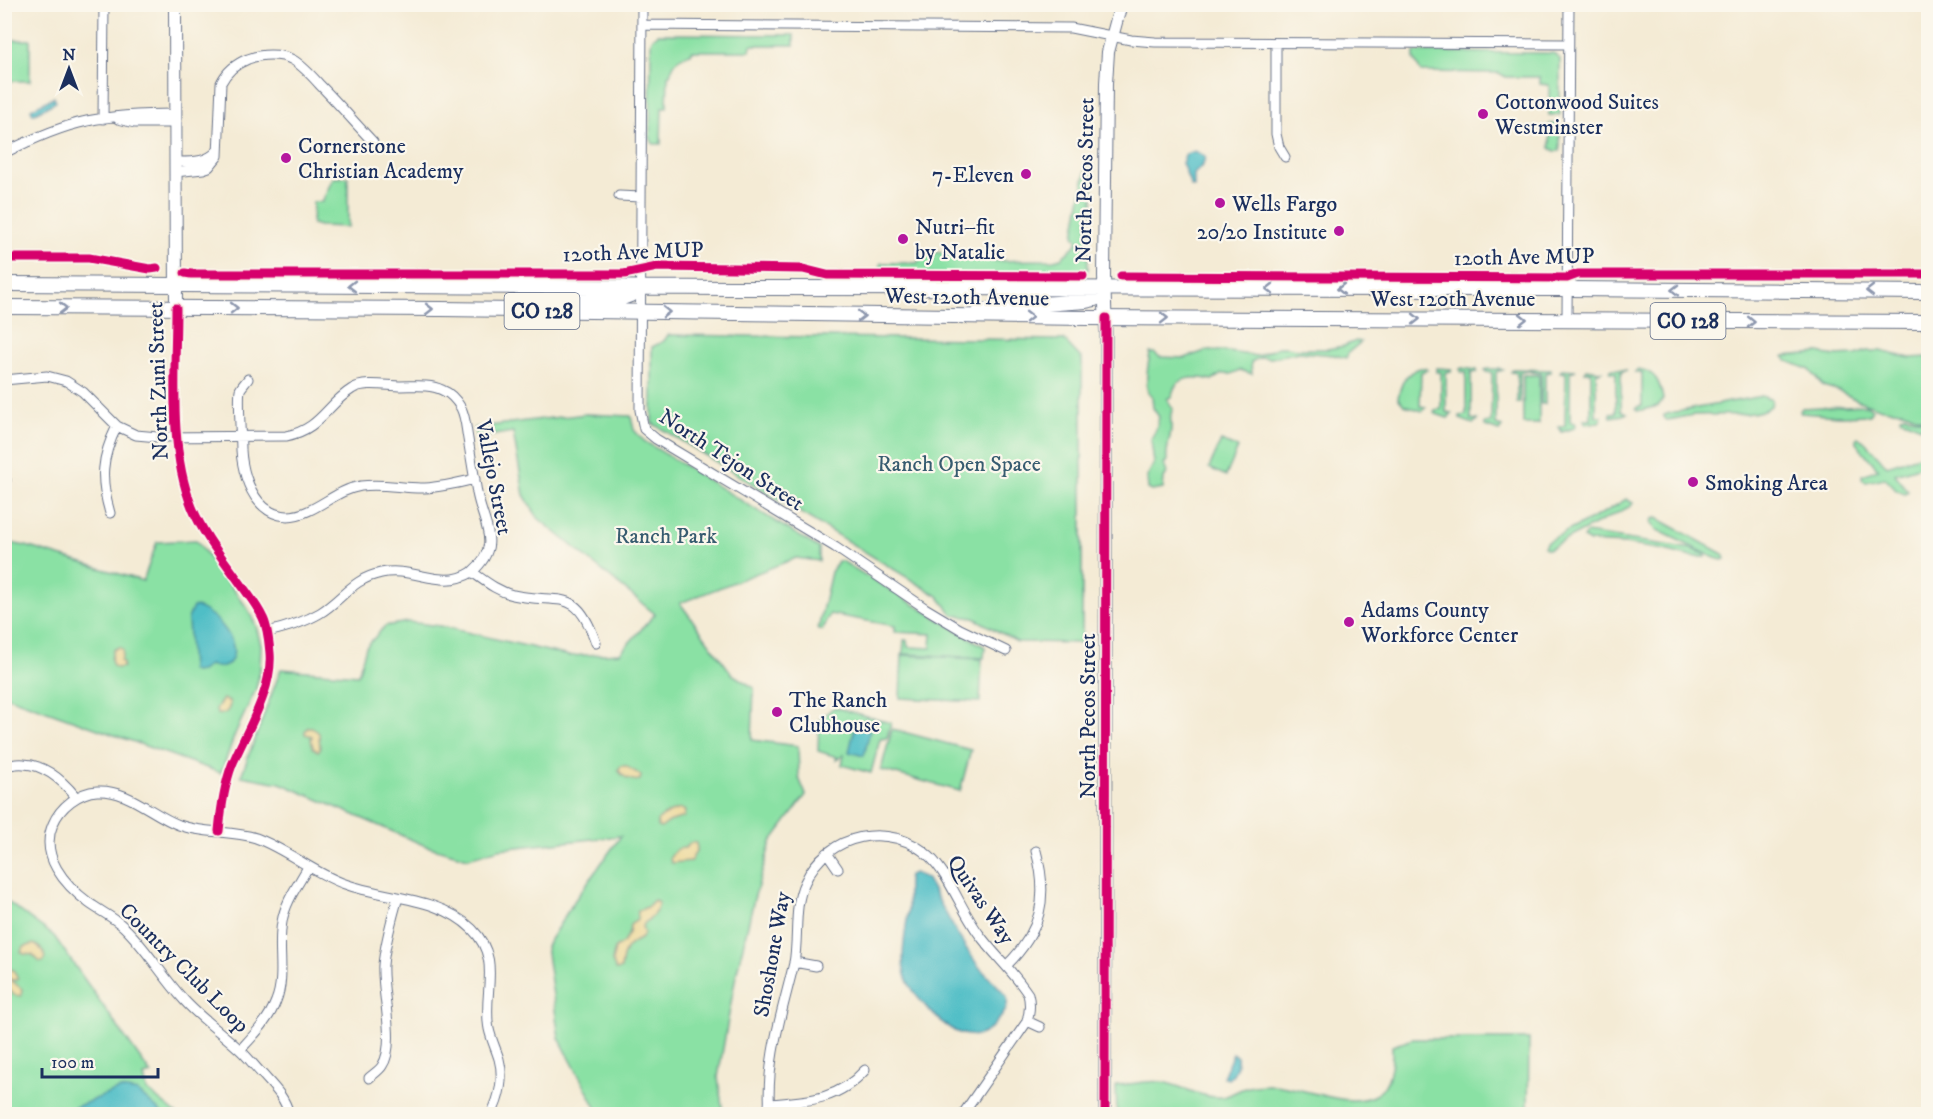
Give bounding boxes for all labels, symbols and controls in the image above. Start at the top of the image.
north arrow [39,39,99,99]
text: N [62,45,76,65]
place label: Cottonwood Suites Westminster [1494,89,1659,141]
street label: North Pecos Street [1071,97,1100,263]
marker: Cottonwood Suites Westminster [1476,107,1490,121]
place label: Cornerstone Christian Academy [298,133,464,185]
marker: Cornerstone Christian Academy [279,151,293,165]
place label: 7-Eleven [932,162,1015,189]
marker: 7-Eleven [1019,167,1033,181]
place label: Wells Fargo [1231,191,1337,218]
marker: Wells Fargo [1213,196,1227,210]
place label: Nutri–fit by Natalie [915,214,1005,266]
place label: 20/20 Institute [1197,219,1327,246]
marker: 20/20 Institute [1332,224,1346,238]
marker: Nutri–fit by Natalie [896,232,910,246]
street label: 120th Ave MUP [562,237,704,268]
street label: 120th Ave MUP [1453,243,1595,272]
one-way arrow [347,280,356,292]
street label: West 120th Avenue [883,283,1050,312]
one-way arrow [1265,283,1274,295]
one-way arrow [1337,283,1346,295]
one-way arrow [1671,284,1680,296]
one-way arrow [1866,285,1875,297]
street label: West 120th Avenue [1370,286,1535,313]
road number: CO 128 [504,293,580,329]
street label: North Zuni Street [142,301,175,461]
one-way arrow [58,302,67,314]
one-way arrow [230,302,239,314]
one-way arrow [425,303,434,315]
road number: CO 128 [1650,303,1726,339]
one-way arrow [662,306,671,318]
one-way arrow [857,309,866,322]
one-way arrow [1025,311,1034,324]
one-way arrow [1160,312,1169,324]
one-way arrow [1411,313,1420,325]
one-way arrow [1518,313,1527,325]
one-way arrow [1747,315,1756,328]
street label: North Tejon Street [654,403,809,517]
street label: Vallejo Street [469,416,518,537]
park label: Ranch Open Space [877,451,1041,478]
place label: Smoking Area [1705,470,1828,497]
marker: Smoking Area [1686,475,1700,489]
park label: Ranch Park [615,523,717,550]
place label: Adams County Workforce Center [1360,597,1519,649]
marker: Adams County Workforce Center [1342,615,1356,629]
street label: North Pecos Street [1075,633,1102,799]
place label: The Ranch Clubhouse [789,687,888,739]
marker: The Ranch Clubhouse [770,705,784,719]
street label: Quivas Way [941,850,1021,950]
street label: Shoshone Way [748,889,797,1019]
street label: Country Club Loop [113,897,255,1039]
scale bar [42,1041,158,1079]
text: 100 m [51,1052,94,1074]

